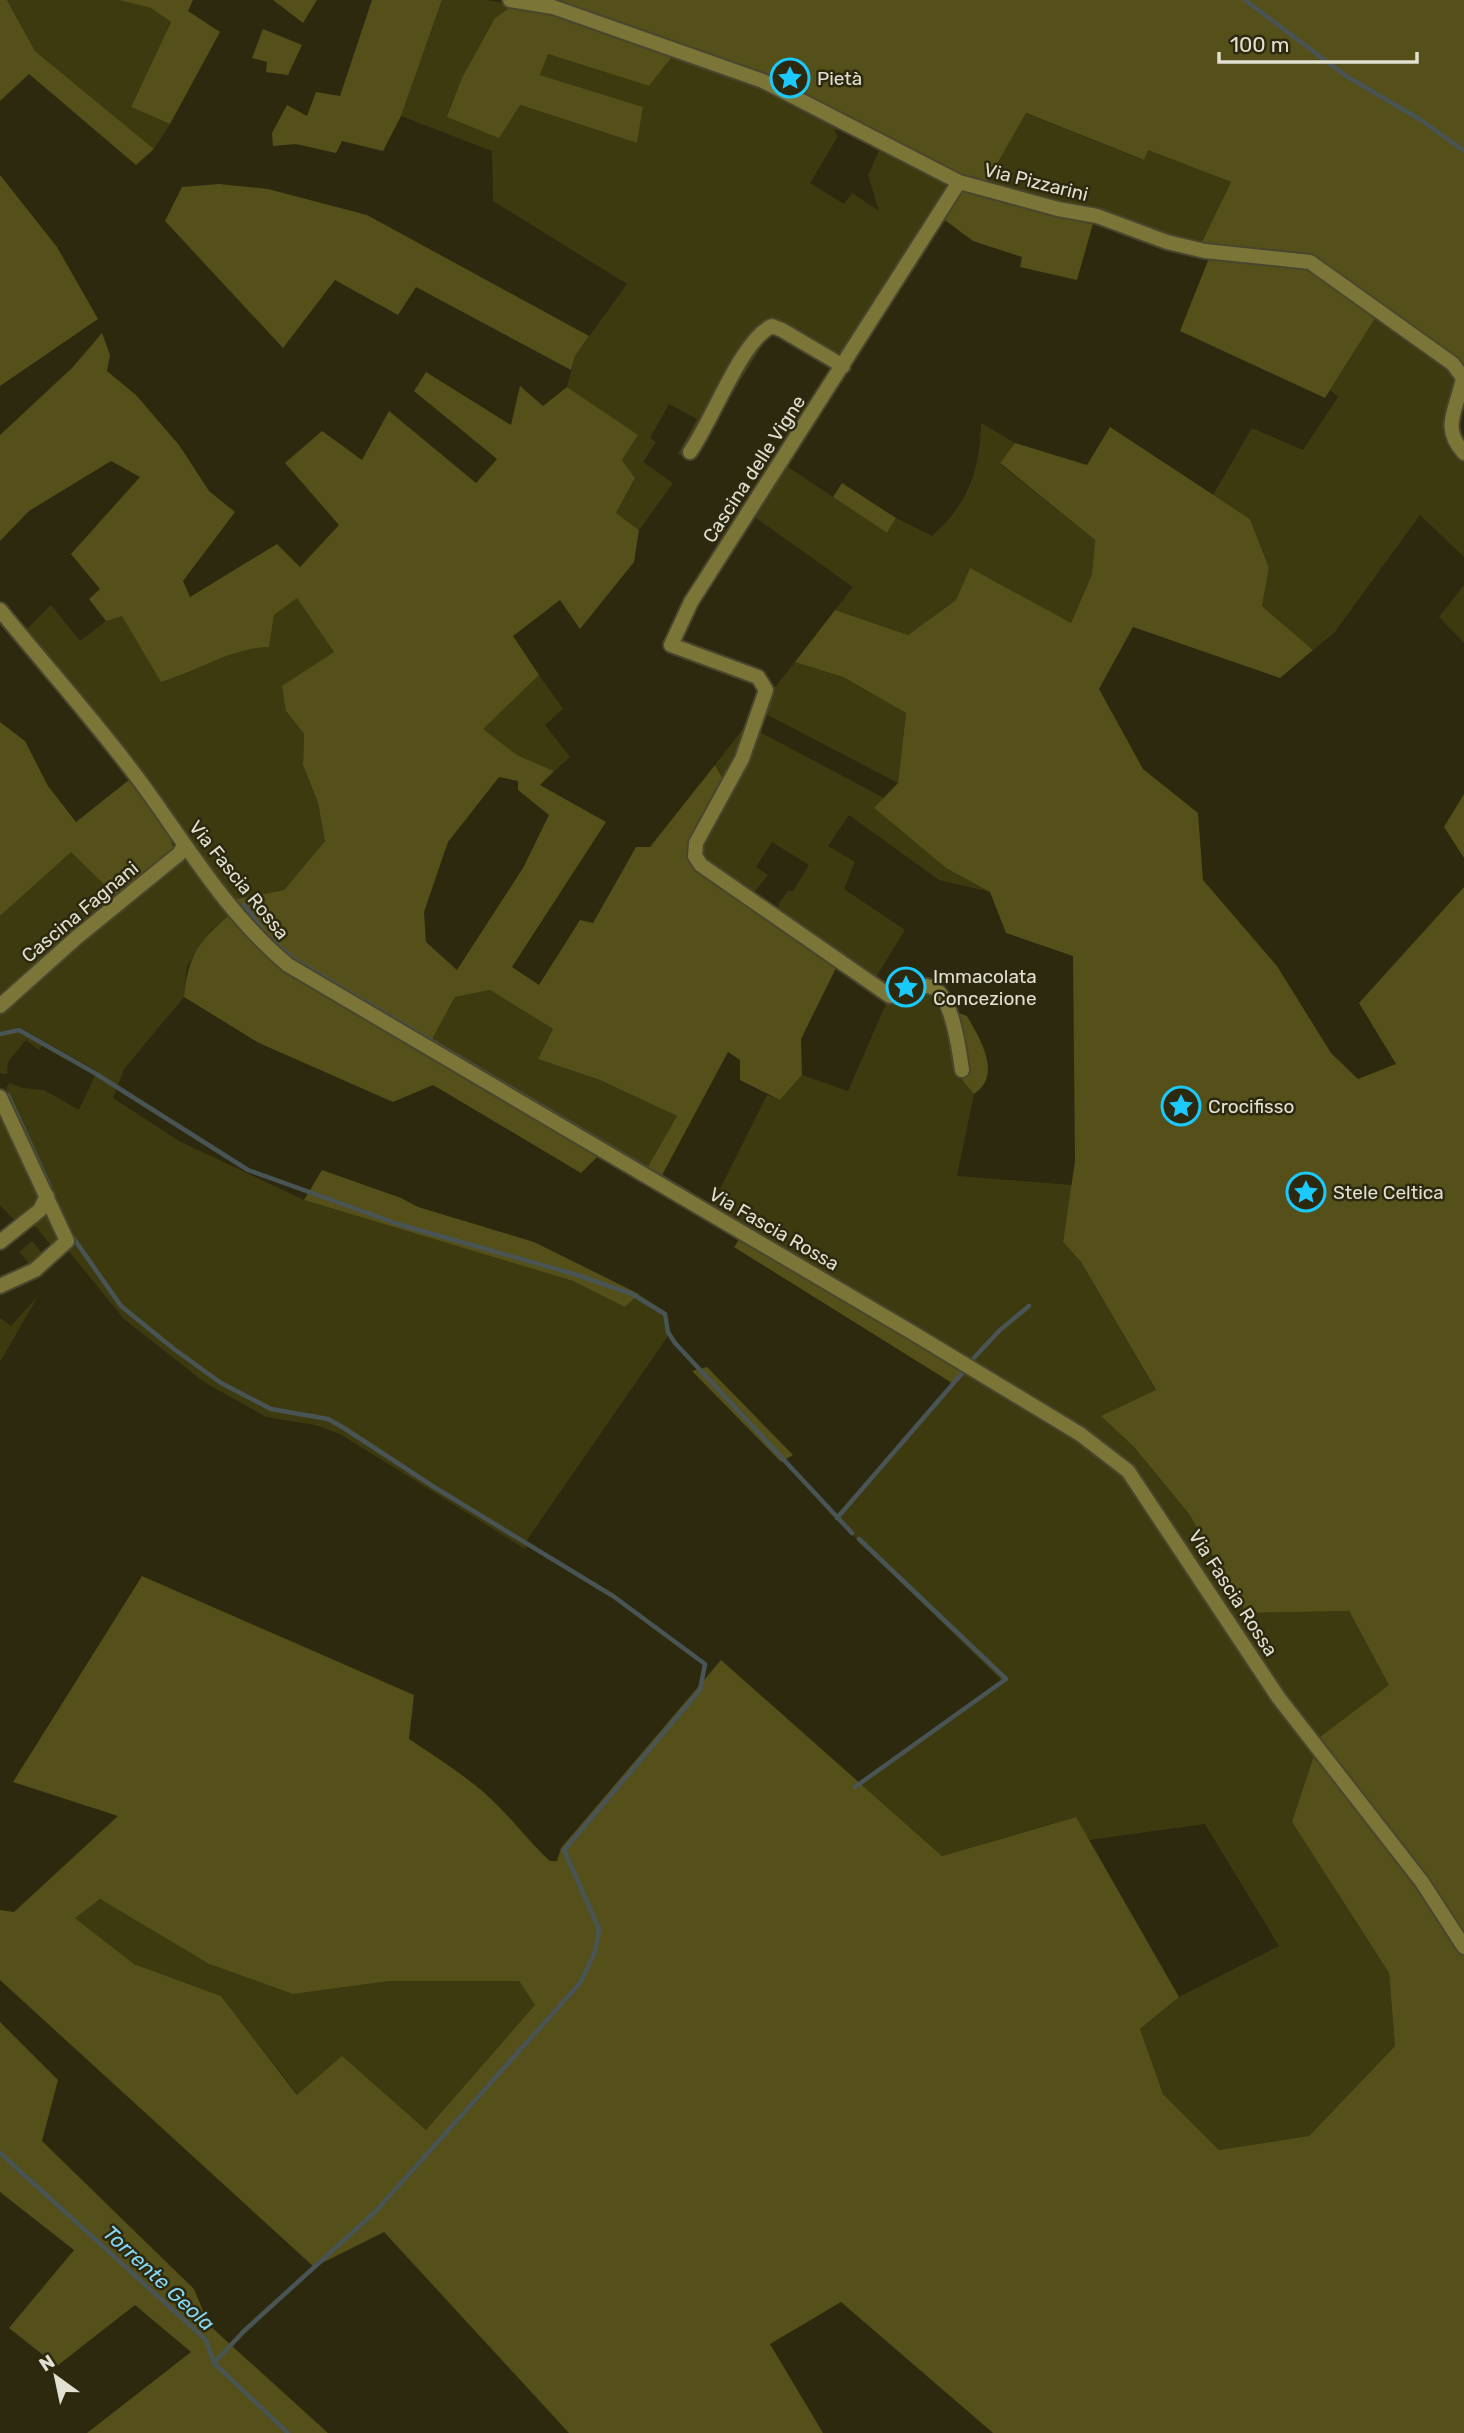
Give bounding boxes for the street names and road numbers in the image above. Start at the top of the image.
street label: Via Pizzarini [981,158,1091,206]
street label: Cascina delle Vigne [698,391,810,547]
street label: Via Fascia Rossa [184,816,294,944]
street label: Cascina Fagnani [17,857,143,967]
street label: Via Fascia Rossa [705,1182,843,1276]
street label: Via Fascia Rossa [1184,1525,1282,1661]

